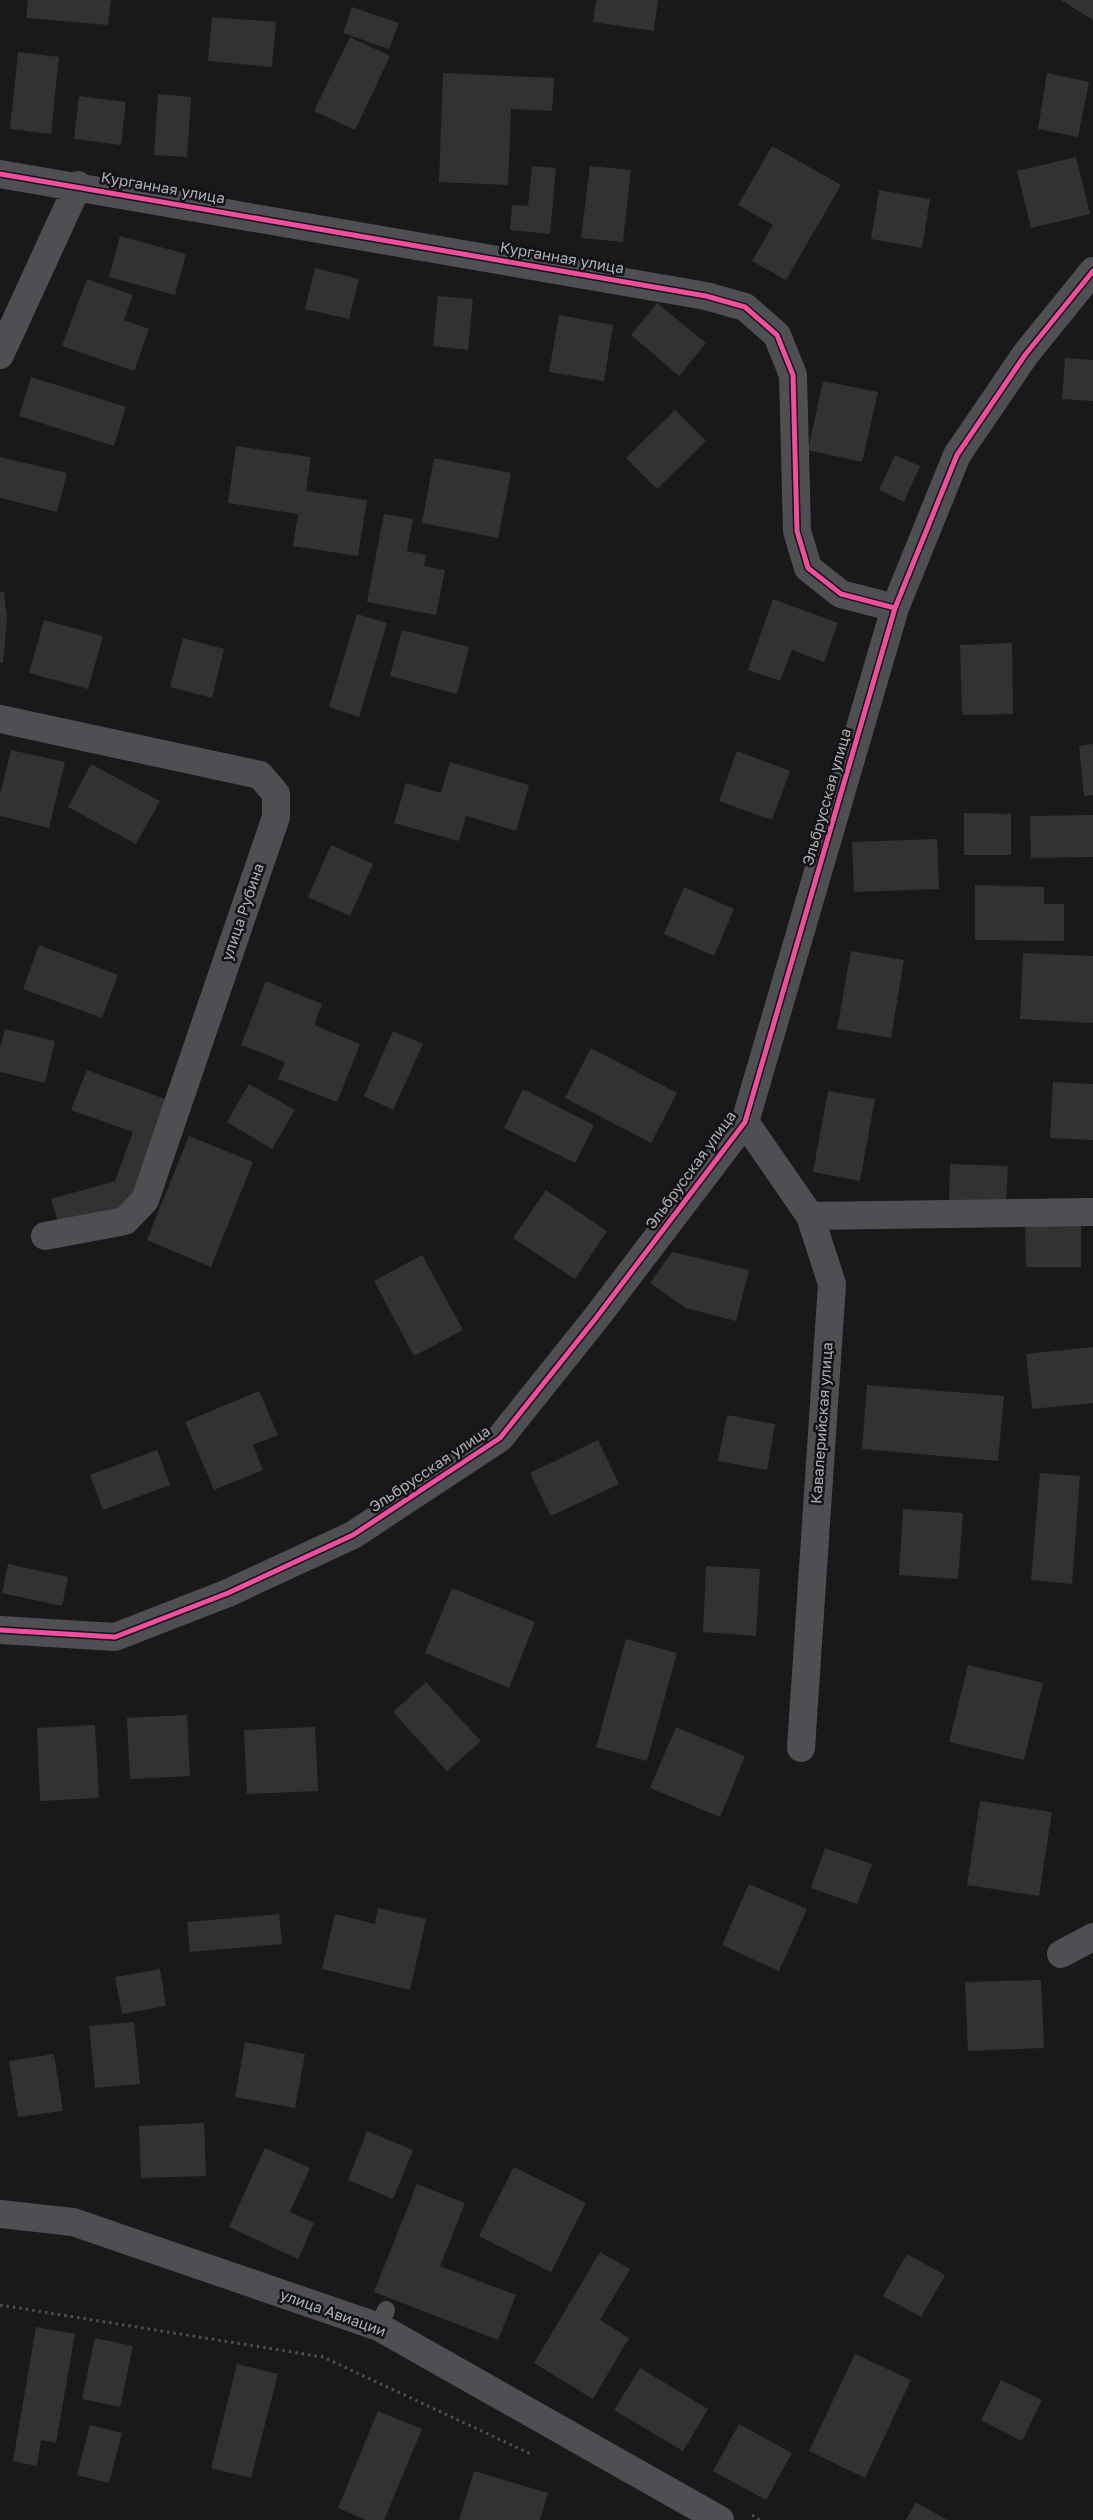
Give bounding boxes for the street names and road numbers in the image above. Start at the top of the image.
street label: Курганная улица [100,167,227,207]
street label: Курганная улица [499,237,626,277]
street label: Эльбрусская улица [798,726,854,867]
street label: улица Рубина [217,861,267,963]
street label: Эльбрусская улица [641,1107,739,1232]
street label: Кавалерийская улица [806,1341,836,1504]
street label: Эльбрусская улица [366,1421,493,1515]
street label: улица Авиации [278,2285,389,2340]

